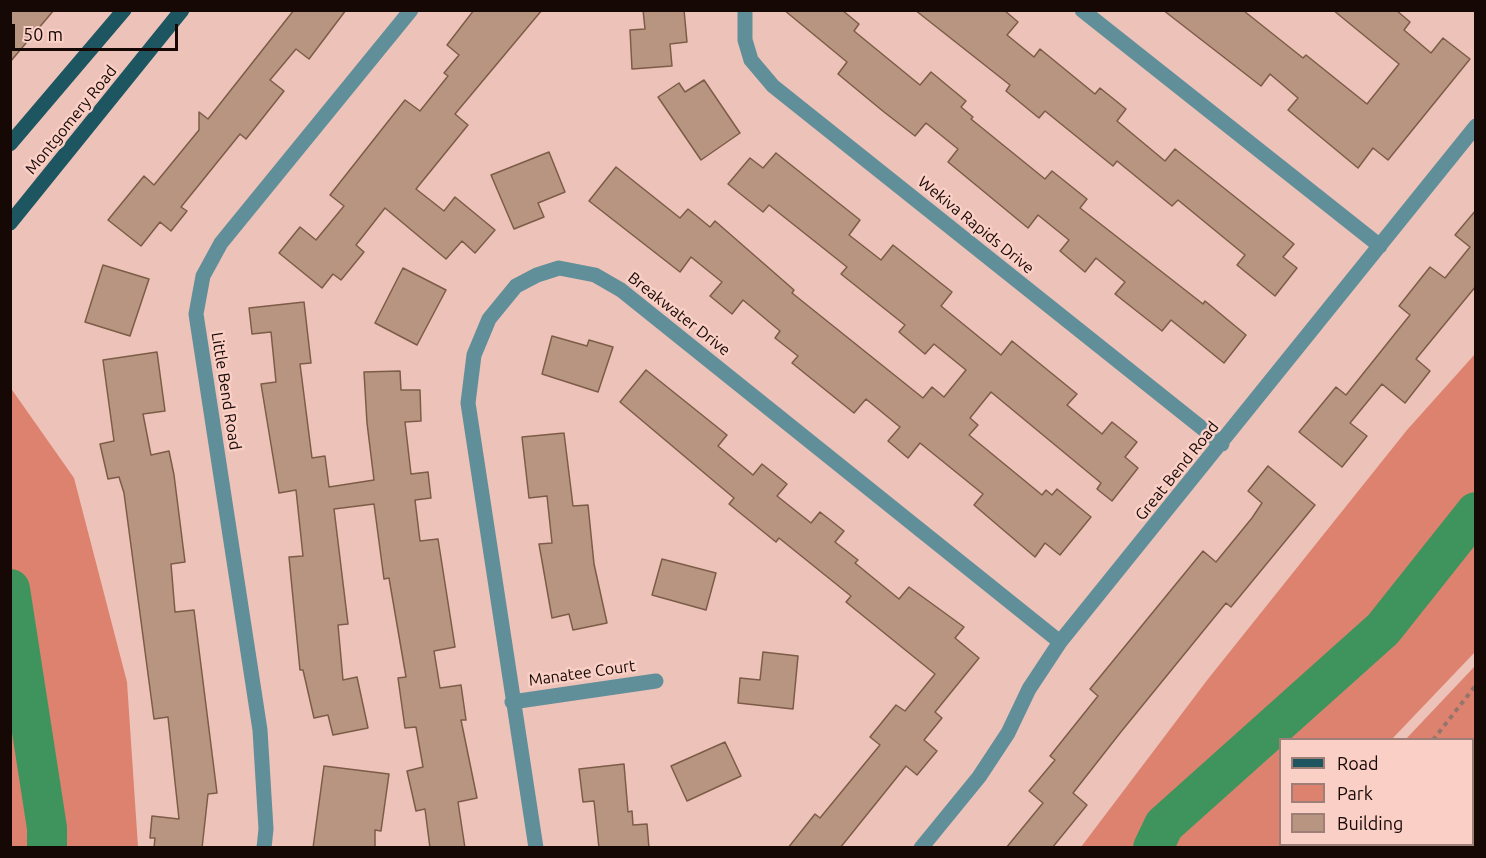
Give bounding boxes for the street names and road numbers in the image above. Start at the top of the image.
street label: Montgomery Road [21,62,121,178]
street label: Wekiva Rapids Drive [914,172,1038,278]
street label: Breakwater Drive [624,268,734,360]
street label: Little Bend Road [207,331,245,451]
street label: Great Bend Road [1131,418,1223,524]
street label: Manatee Court [527,656,637,690]

